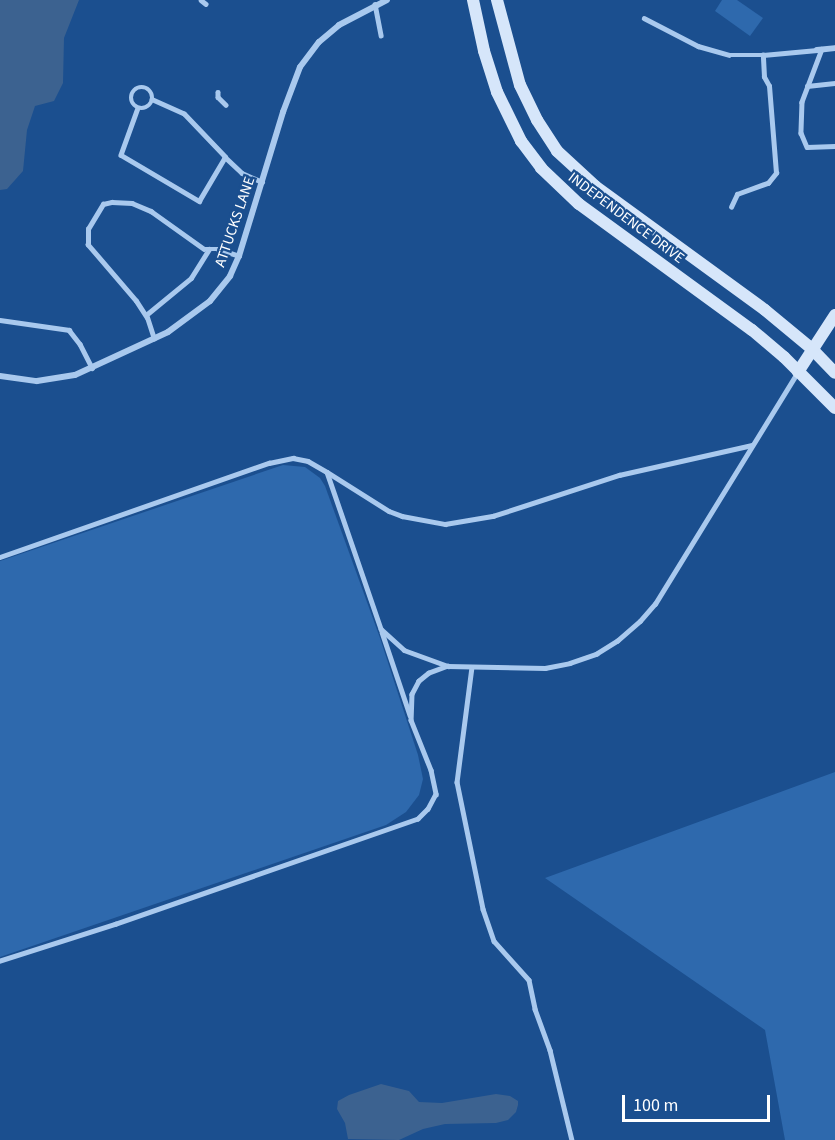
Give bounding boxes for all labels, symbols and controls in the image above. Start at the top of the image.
street label: INDEPENDENCE DRIVE [564,169,688,267]
street label: ATTUCKS LANE [211,174,259,270]
scale bar [625,1083,774,1121]
text: 100 m [633,1093,678,1118]

